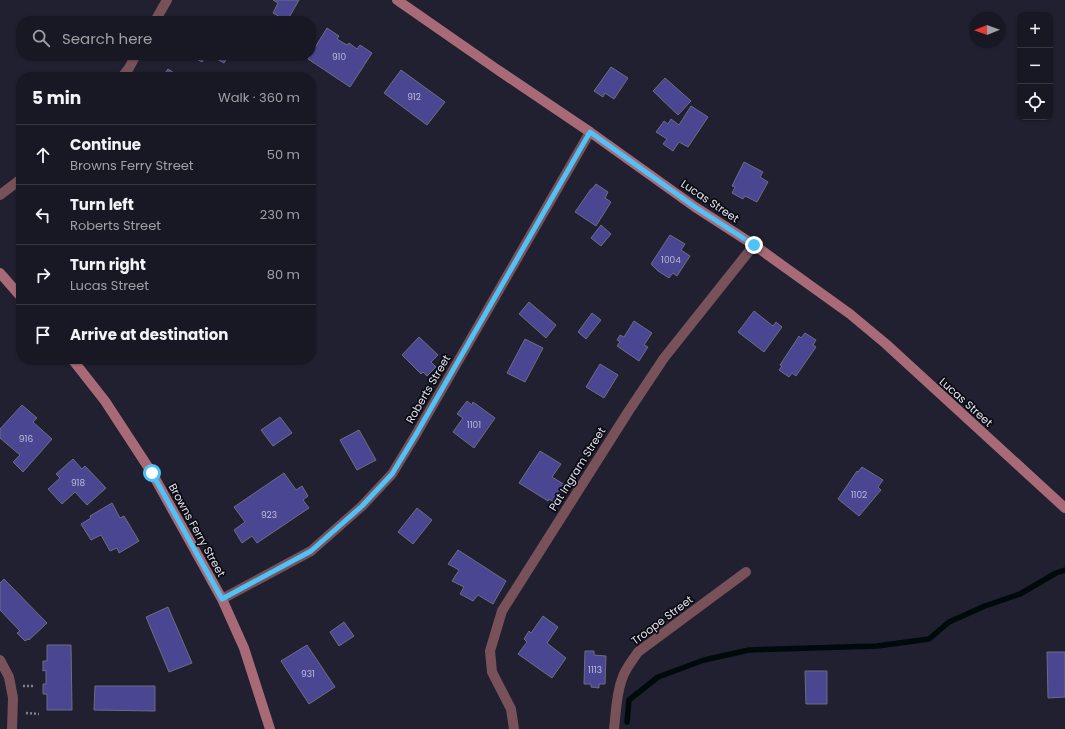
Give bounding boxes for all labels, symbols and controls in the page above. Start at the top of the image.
north arrow [969,12,1005,48]
map controls [1017,12,1053,120]
button: + [1017,12,1053,48]
search box [16,16,316,60]
icon: search [30,27,52,49]
text: Search here [62,28,152,49]
button: − [1017,48,1053,84]
house number: 910 [332,51,346,63]
button: locate [1017,84,1053,120]
text: 5 min [32,86,81,110]
text: Walk · 360 m [218,88,300,107]
house number: 912 [407,91,421,103]
text: Continue [70,134,141,155]
icon: ahead [32,144,54,166]
text: 50 m [267,145,300,164]
text: Browns Ferry Street [70,156,194,175]
street label: Lucas Street [678,176,742,226]
text: Turn left [70,194,134,215]
icon: left [32,204,54,226]
text: 230 m [260,205,300,224]
text: Roberts Street [70,216,161,235]
route end [745,236,763,254]
text: Turn right [70,254,146,275]
house number: 1004 [661,254,681,266]
icon: right [32,264,54,286]
text: 80 m [267,265,300,284]
text: Lucas Street [70,276,149,295]
icon: arrive [32,324,54,346]
text: Arrive at destination [70,324,228,345]
street label: Roberts Street [402,352,454,426]
street label: Lucas Street [936,374,996,430]
house number: 1101 [467,419,481,431]
street label: Pat Ingram Street [545,424,609,514]
house number: 916 [19,433,33,445]
route start [143,464,161,482]
house number: 918 [71,477,85,489]
street label: Browns Ferry Street [165,480,229,580]
house number: 1102 [851,489,867,501]
house number: 923 [261,509,277,521]
street label: Troope Street [628,591,696,649]
house number: 1113 [588,664,602,676]
house number: 931 [301,668,315,680]

